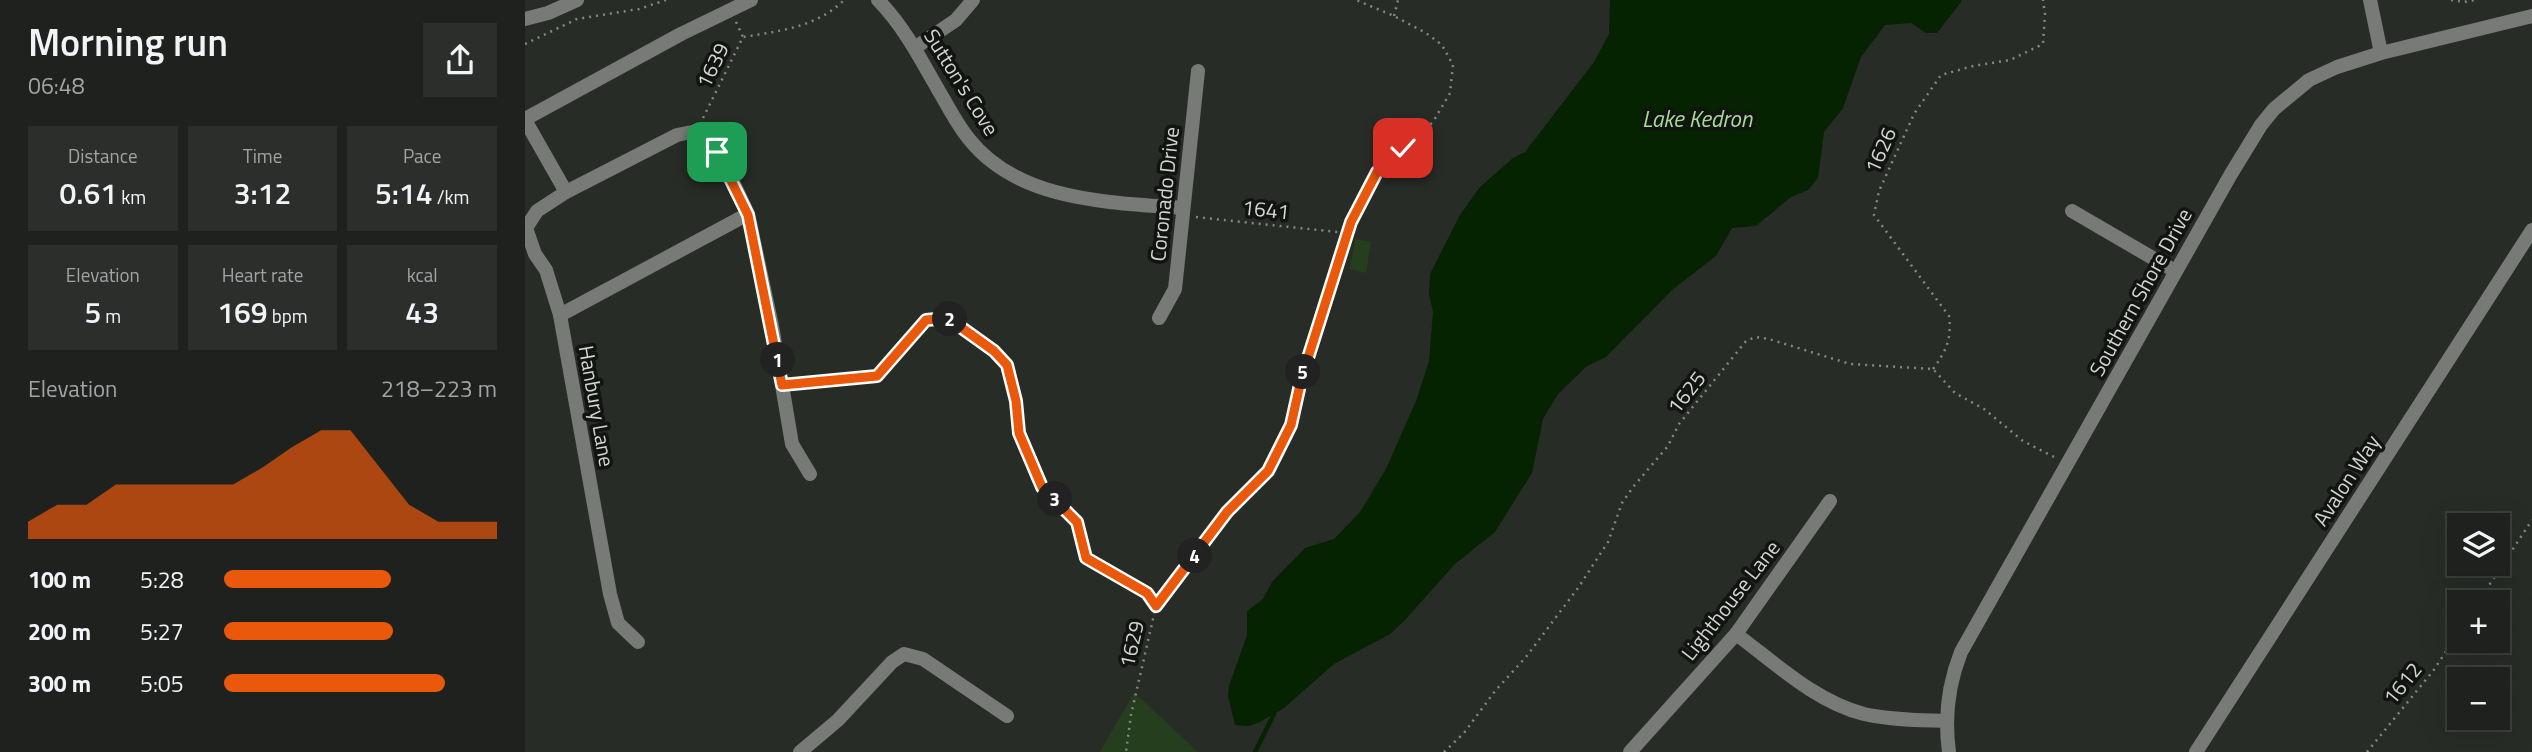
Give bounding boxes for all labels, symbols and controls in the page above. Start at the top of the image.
text: Morning run [28,13,228,71]
street label: Sutton's Cove [916,22,1008,142]
button: share [423,23,497,97]
street label: 1639 [687,37,737,93]
text: 06:48 [28,68,85,103]
water label: Lake Kedron [1642,101,1753,136]
pin [1373,118,1433,178]
pin [687,122,747,182]
street label: 1626 [1856,122,1904,178]
street label: Coronado Drive [1141,125,1187,263]
icon: check [1384,129,1422,167]
icon: arrive [698,133,736,171]
text: Distance [68,141,138,170]
text: Time [243,141,282,170]
text: Pace [403,141,441,170]
text: 0.61 [59,170,117,216]
text: 3:12 [234,170,291,216]
text: 5:14 [375,170,432,216]
text: km [117,182,146,211]
text: /km [432,182,469,211]
street label: 1641 [1241,191,1291,227]
street label: Southern Shore Drive [2080,202,2200,382]
text: Elevation [66,260,140,289]
text: Heart rate [222,260,303,289]
text: kcal [407,260,438,289]
text: 5 [84,289,101,335]
text: 169 [217,289,268,335]
text: 43 [405,289,439,335]
text: m [101,301,121,330]
text: bpm [268,301,308,330]
pin: 2 [933,302,967,336]
text: 2 [944,304,955,333]
pin: 1 [761,342,795,378]
street label: Hanbury Lane [571,343,623,469]
text: 1 [772,345,783,374]
pin: 5 [1285,354,1321,390]
text: 5 [1297,357,1308,386]
street label: 1625 [1659,364,1713,420]
text: Elevation [28,371,117,406]
text: 218–223 m [381,371,497,406]
street label: Avalon Way [2304,428,2388,532]
pin: 3 [1037,482,1073,516]
text: 3 [1049,484,1060,513]
map controls [2447,513,2510,730]
button: layers [2447,513,2510,576]
street label: Lighthouse Lane [1673,533,1787,667]
pin: 4 [1177,538,1213,574]
text: 4 [1189,541,1200,570]
text: 100 m [28,562,91,597]
text: 5:28 [140,562,184,597]
button: + [2447,590,2510,653]
text: 200 m [28,614,91,649]
text: 5:27 [140,614,184,649]
street label: 1629 [1110,617,1152,671]
street label: 1612 [2375,655,2429,711]
text: 300 m [28,666,91,701]
text: 5:05 [140,666,184,701]
button: − [2447,667,2510,730]

